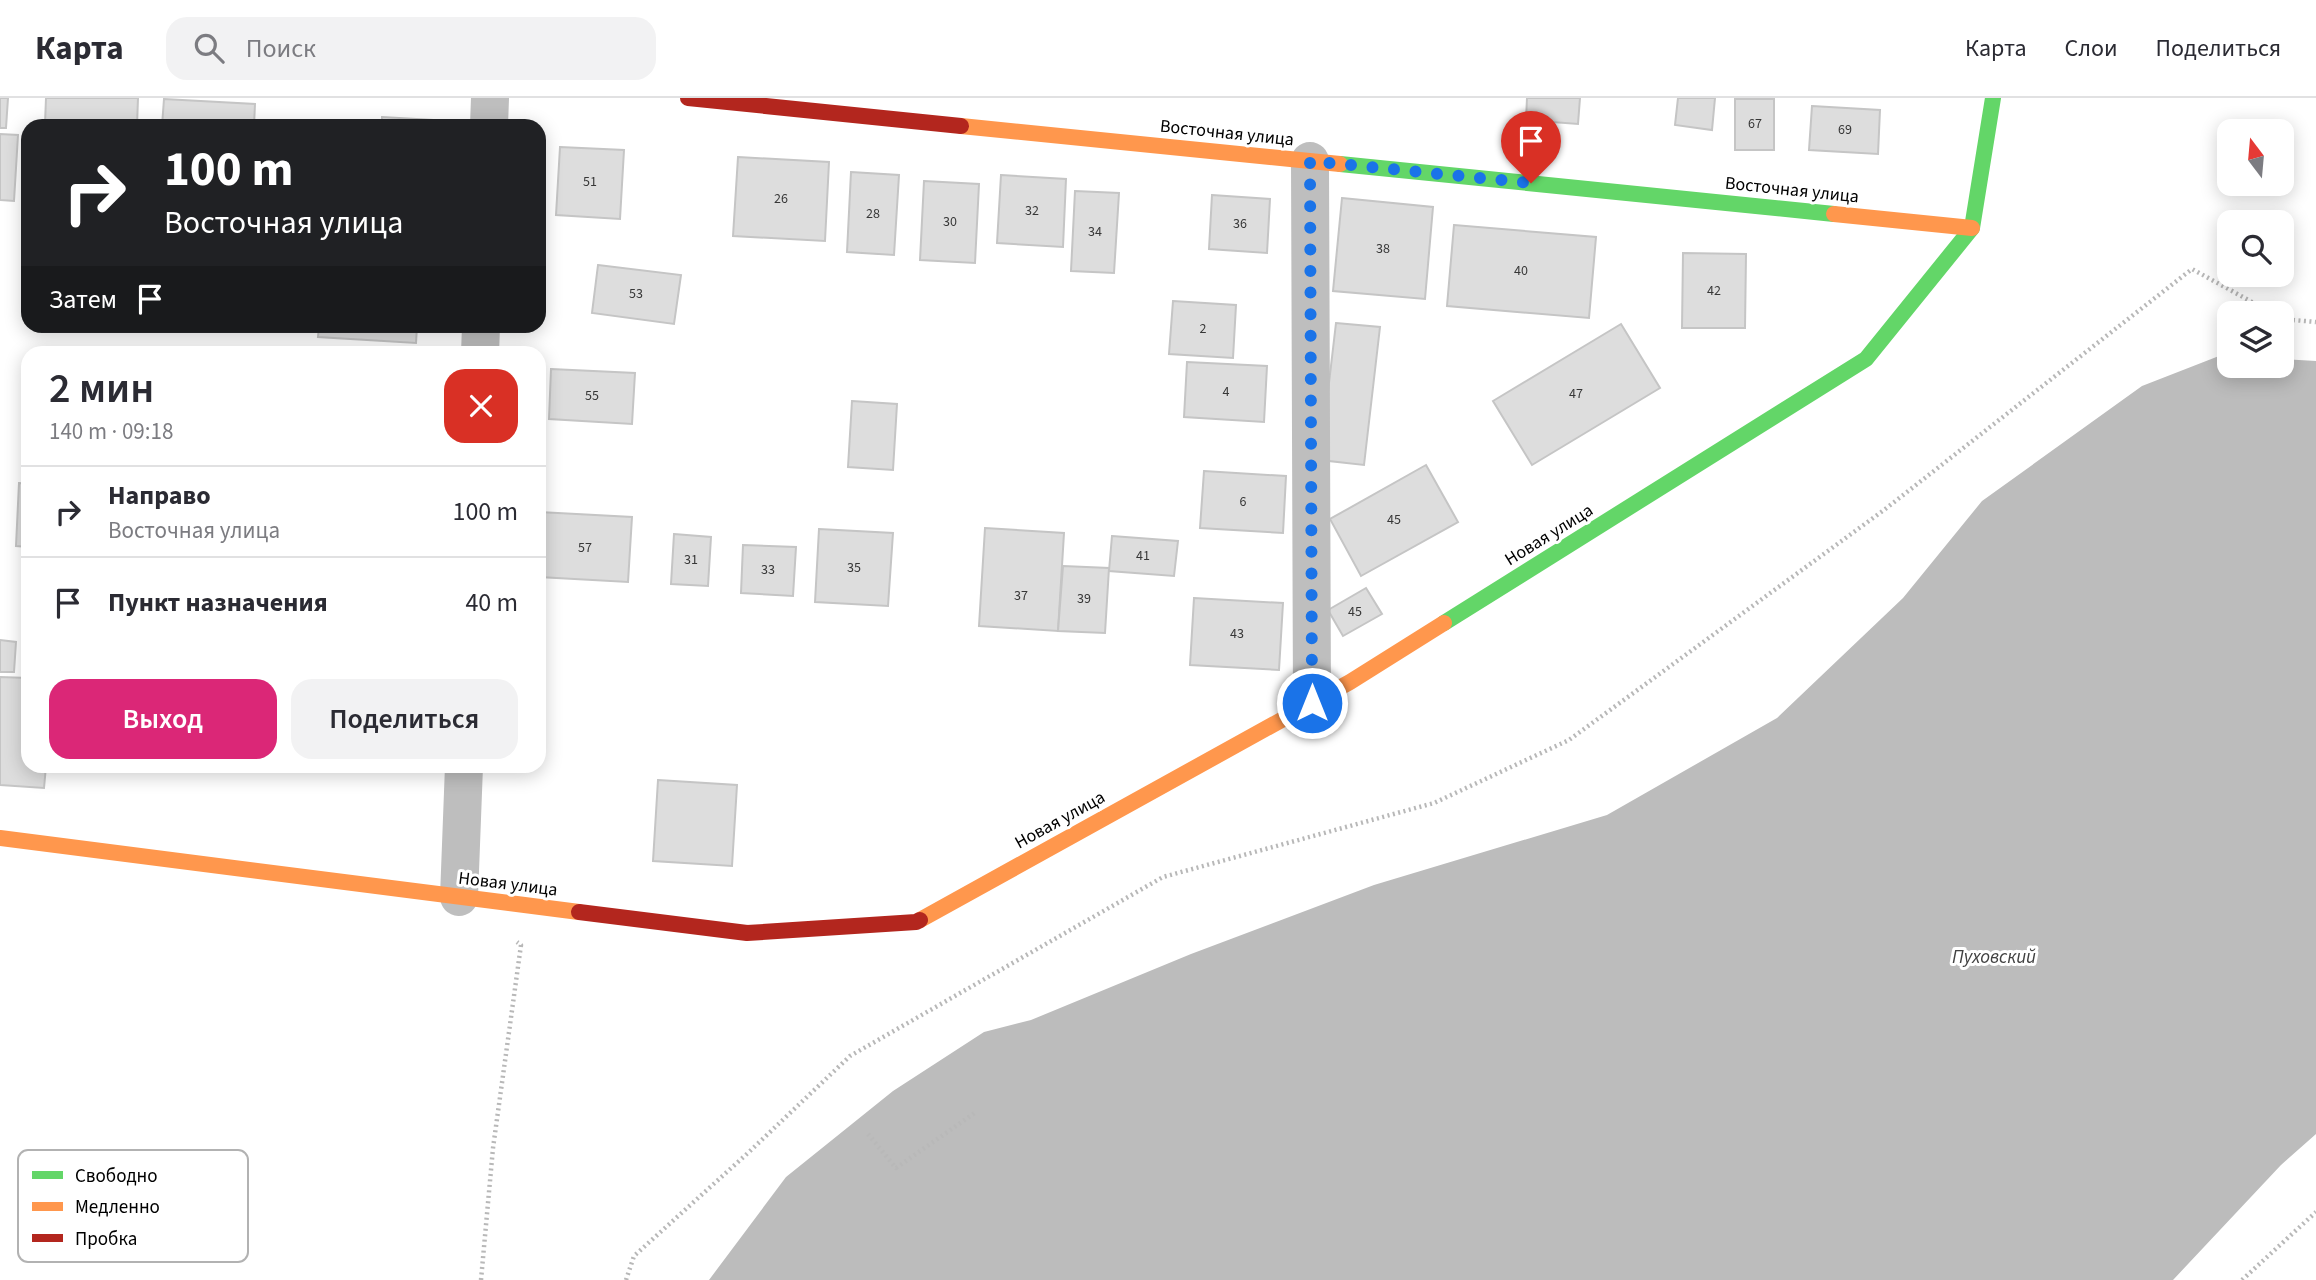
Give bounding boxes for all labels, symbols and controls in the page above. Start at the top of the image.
search box [166,17,656,80]
text: Карта [35,25,124,72]
icon: search [190,29,228,67]
text: Поиск [246,30,316,67]
text: Карта [1965,31,2027,66]
text: Слои [2065,31,2118,66]
text: Поделиться [2156,31,2281,66]
pin [1501,111,1561,183]
street label: Восточная улица [1159,114,1295,152]
house number: 67 [1748,114,1762,134]
north arrow [2217,119,2294,196]
map controls [2217,119,2294,378]
house number: 69 [1838,120,1852,140]
icon: arrive [1512,122,1550,160]
text: 100 m [164,135,293,205]
icon: right [49,147,140,238]
street label: Восточная улица [1724,171,1860,209]
house number: 51 [583,172,597,192]
house number: 26 [774,189,788,209]
text: Восточная улица [164,200,403,246]
house number: 32 [1025,201,1039,221]
house number: 28 [866,204,880,224]
button: search [2217,210,2294,287]
house number: 30 [943,212,957,232]
house number: 36 [1233,214,1247,234]
house number: 34 [1088,222,1102,242]
house number: 38 [1376,239,1390,259]
house number: 40 [1514,261,1528,281]
icon: arrive [131,280,169,318]
text: Затем [49,281,117,318]
house number: 42 [1707,281,1721,301]
house number: 53 [629,284,643,304]
button: layers [2217,301,2294,378]
house number: 2 [1200,319,1207,339]
text: 2 мин [49,359,154,419]
button: close [444,369,518,443]
house number: 4 [1223,382,1230,402]
house number: 47 [1569,384,1583,404]
house number: 55 [585,386,599,406]
text: 140 m · 09:18 [49,415,173,448]
text: Направо [108,477,211,514]
house number: 6 [1240,492,1247,512]
icon: right [49,493,87,531]
text: 100 m [452,493,518,530]
street label: Новая улица [1500,498,1598,572]
house number: 45 [1387,510,1401,530]
text: Восточная улица [108,514,280,547]
house number: 57 [578,538,592,558]
house number: 41 [1136,546,1150,566]
house number: 31 [684,550,698,570]
house number: 35 [847,558,861,578]
house number: 33 [761,560,775,580]
icon: arrive [49,584,87,622]
text: Пункт назначения [108,584,328,621]
text: 40 m [465,584,518,621]
house number: 37 [1014,586,1028,606]
house number: 39 [1077,589,1091,609]
house number: 45 [1348,602,1362,622]
house number: 43 [1230,624,1244,644]
position arrow [1275,666,1349,740]
button: Выход [49,679,277,759]
button: Поделиться [291,679,518,759]
street label: Новая улица [1010,785,1110,855]
street label: Новая улица [457,866,559,902]
water label: Пуховский [1952,944,2036,971]
legend [18,1150,248,1262]
text: Свободно [75,1163,158,1190]
text: Медленно [75,1194,160,1221]
text: Пробка [75,1226,137,1253]

